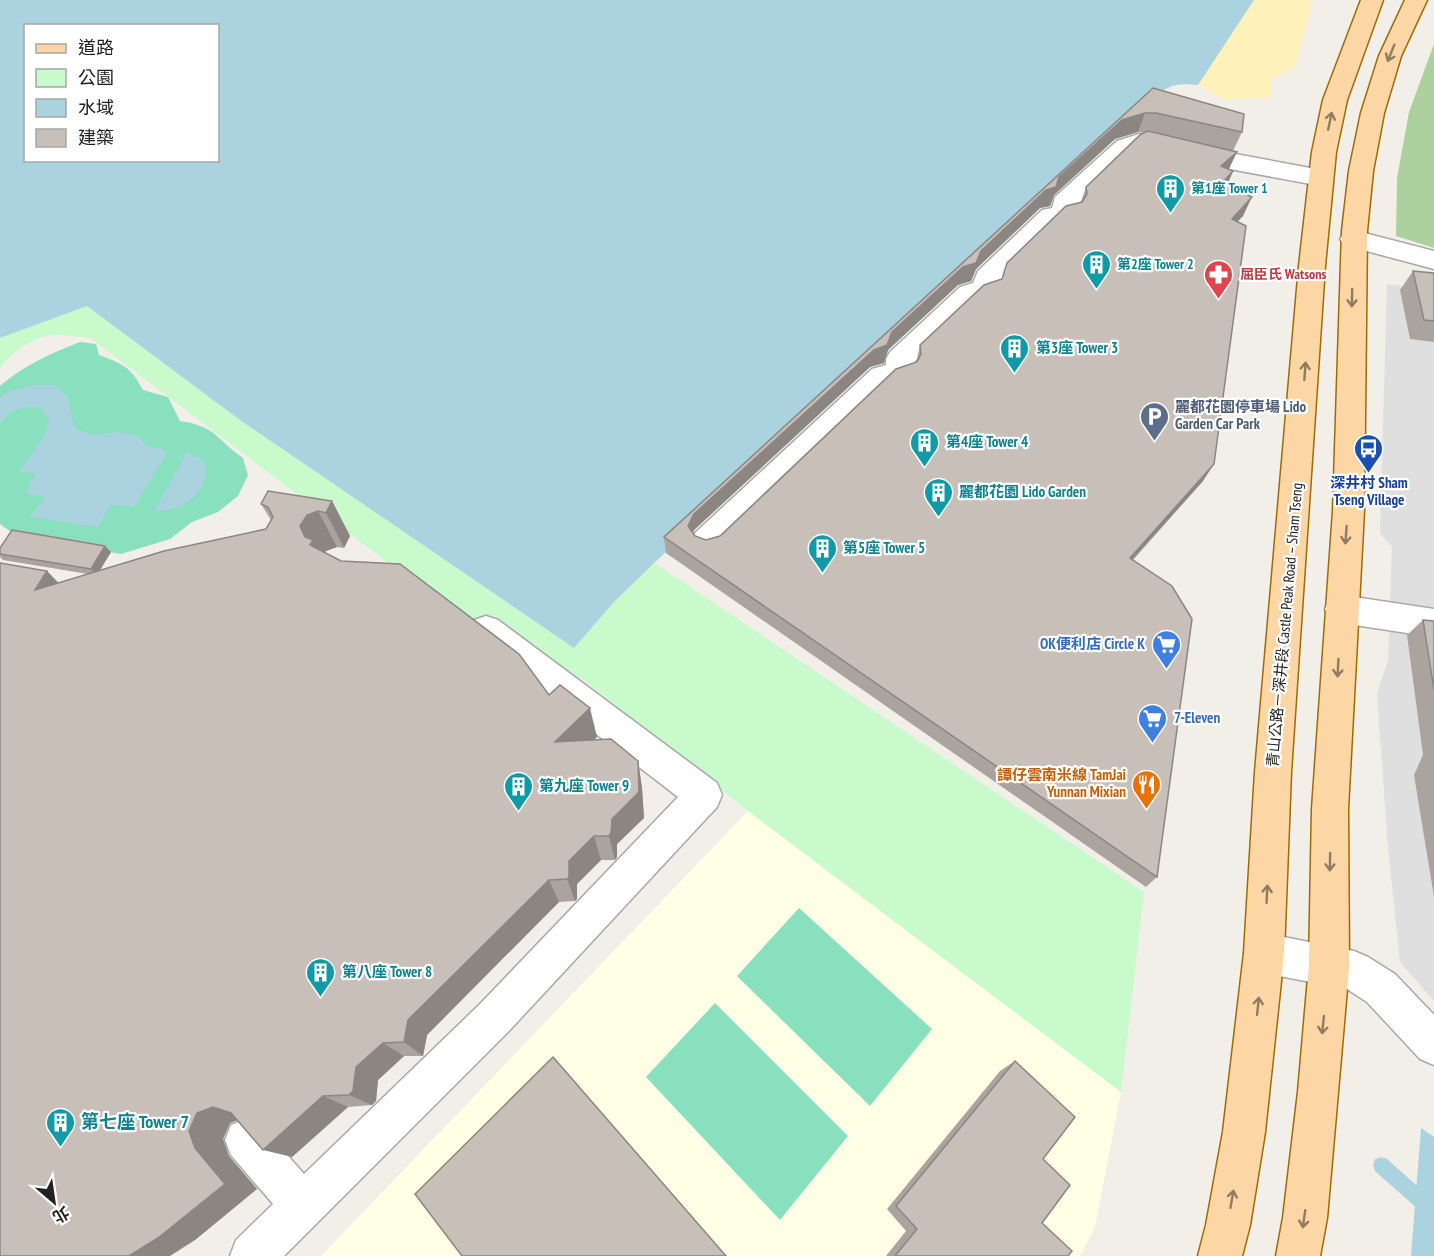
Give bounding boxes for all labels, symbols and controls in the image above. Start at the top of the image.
legend [24,24,219,162]
text: 道路 [78,36,114,59]
one-way arrow [1385,43,1396,61]
text: 公園 [78,66,114,89]
text: 水域 [78,96,114,119]
one-way arrow [1325,111,1336,131]
text: 建築 [78,126,114,149]
building icon: 第1座 Tower 1 [1154,172,1186,214]
place label: 第1座 Tower 1 [1191,179,1268,197]
building icon: 第2座 Tower 2 [1080,248,1112,290]
place label: 第2座 Tower 2 [1117,255,1194,273]
pharmacy icon: 屈臣氏 Watsons [1203,258,1235,300]
place label: 屈臣氏 Watsons [1240,265,1327,283]
one-way arrow [1346,287,1358,307]
building icon: 第3座 Tower 3 [999,332,1031,374]
place label: 第3座 Tower 3 [1036,338,1118,357]
one-way arrow [1300,362,1311,382]
place label: 麗都花園停車場 Lido Garden Car Park [1175,397,1306,433]
parking icon: 麗都花園停車場 Lido Garden Car Park [1138,400,1170,442]
building icon: 第4座 Tower 4 [909,426,941,468]
place label: 第4座 Tower 4 [946,432,1028,451]
bus stop icon: 深井村 Sham Tseng Village [1353,432,1385,474]
place label: 深井村 Sham Tseng Village [1330,473,1408,509]
building icon: 麗都花園 Lido Garden [922,476,954,518]
place label: 麗都花園 Lido Garden [959,482,1086,501]
street label: 青山公路－深井段 Castle Peak Road – Sham Tseng [1263,482,1306,768]
one-way arrow [1340,524,1351,544]
building icon: 第5座 Tower 5 [806,532,838,574]
place label: 第5座 Tower 5 [843,538,925,557]
supermarket icon: OK便利店 Circle K [1150,628,1182,670]
place label: OK便利店 Circle K [1040,634,1145,653]
one-way arrow [1332,657,1343,677]
supermarket icon: 7-Eleven [1137,702,1169,744]
place label: 7-Eleven [1174,708,1221,727]
place label: 譚仔雲南米線 TamJai Yunnan Mixian [997,765,1126,801]
restaurant icon: 譚仔雲南米線 TamJai Yunnan Mixian [1131,768,1163,810]
building icon: 第九座 Tower 9 [502,770,534,812]
place label: 第九座 Tower 9 [539,776,629,795]
one-way arrow [1324,852,1336,872]
one-way arrow [1261,885,1272,905]
building icon: 第八座 Tower 8 [305,956,337,998]
place label: 第八座 Tower 8 [342,962,432,981]
one-way arrow [1253,996,1264,1016]
one-way arrow [1317,1014,1328,1034]
building icon: 第七座 Tower 7 [44,1106,76,1148]
place label: 第七座 Tower 7 [81,1110,189,1133]
north arrow [24,1172,84,1232]
one-way arrow [1227,1190,1238,1209]
text: 北 [49,1202,73,1228]
one-way arrow [1299,1208,1310,1228]

